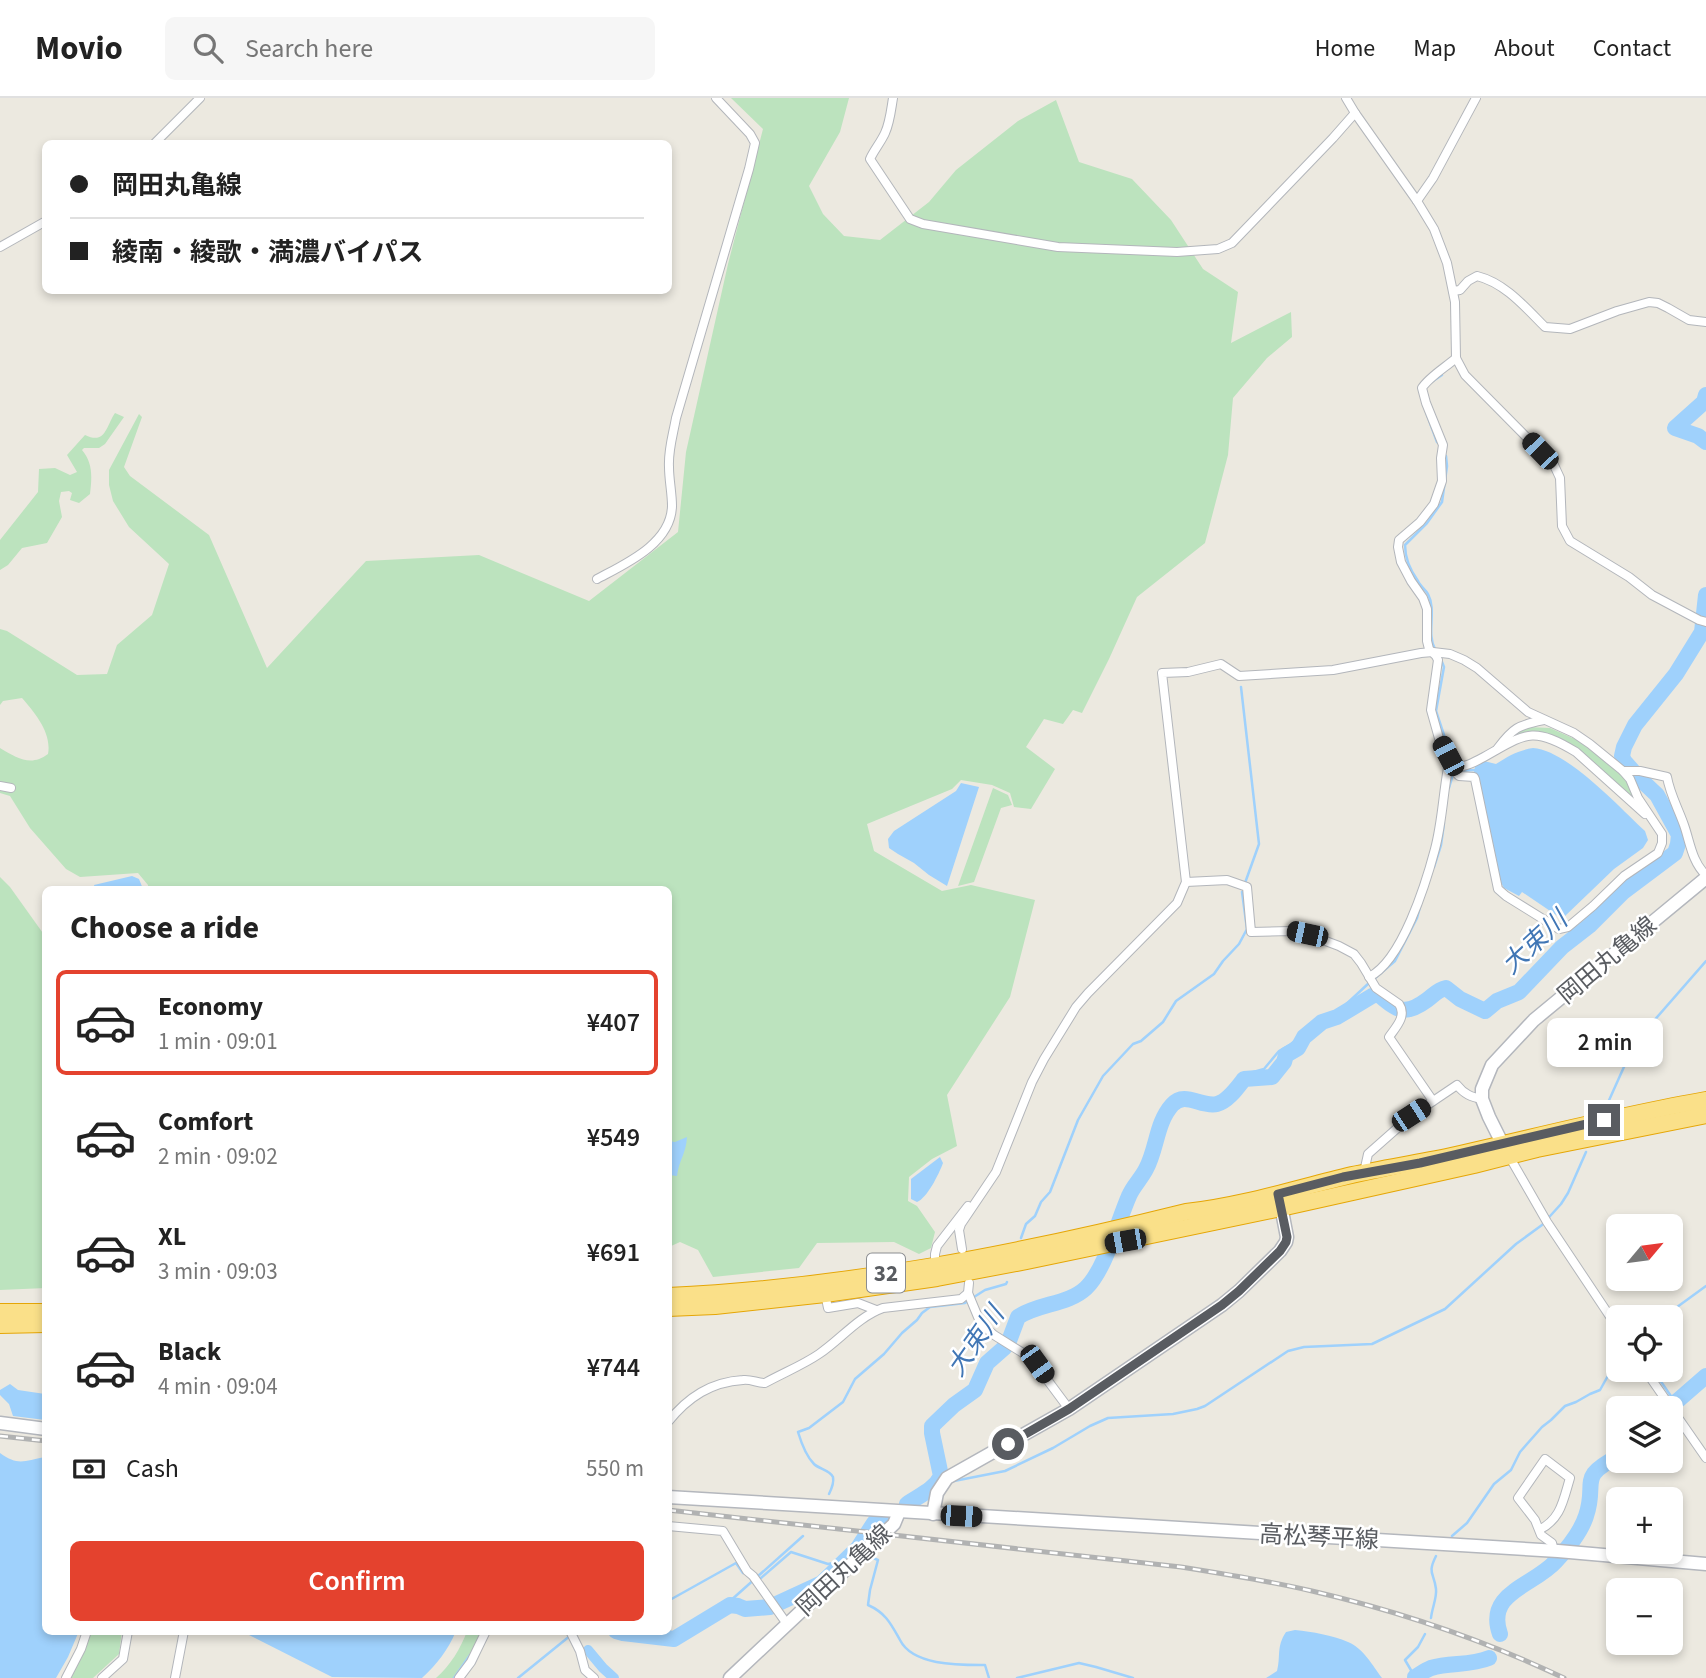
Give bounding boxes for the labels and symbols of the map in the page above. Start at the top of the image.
car [1518,429,1563,473]
car [1429,733,1468,779]
water label: 大束川 [1493,900,1578,982]
street label: 岡田丸亀線 [1550,908,1665,1012]
car [1285,919,1330,949]
callout: 2 min [1546,1018,1662,1068]
car [1388,1095,1435,1135]
route end [1588,1104,1620,1136]
north arrow [1606,1214,1684,1292]
car [1103,1227,1148,1255]
road number: 32 [867,1254,905,1292]
water label: 大束川 [938,1296,1015,1384]
car [1017,1341,1058,1387]
route start [992,1428,1024,1460]
car [940,1504,983,1528]
street label: 岡田丸亀線 [789,1517,900,1624]
street label: 高松琴平線 [1258,1517,1380,1558]

